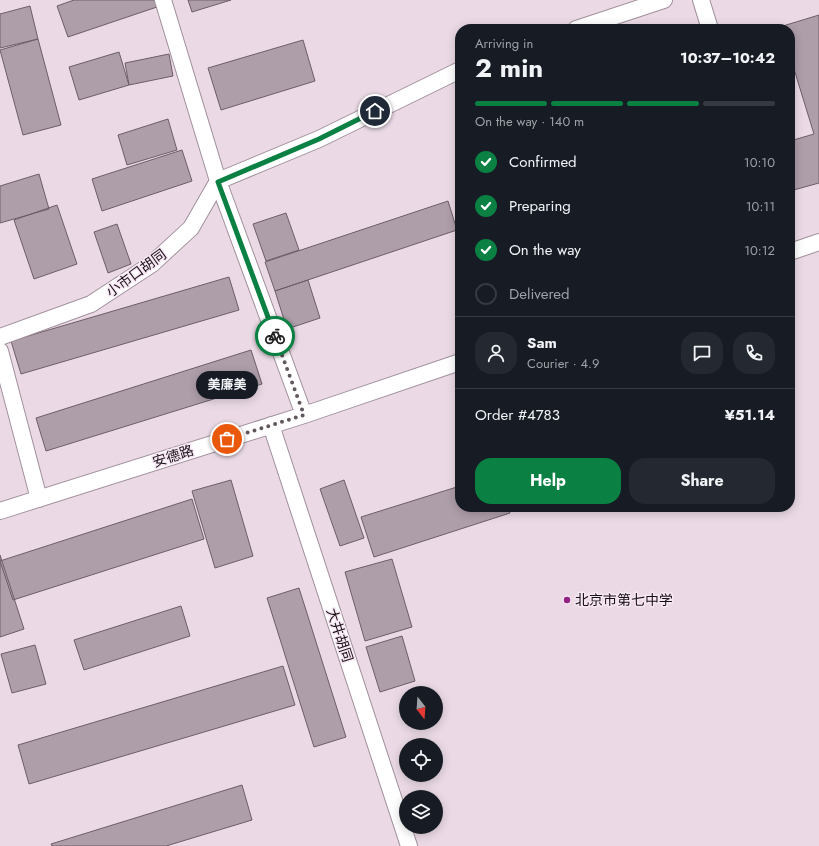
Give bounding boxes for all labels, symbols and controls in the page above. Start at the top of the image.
text: Arriving in [475,34,533,53]
text: 10:37–10:42 [680,47,775,69]
text: 2 min [475,49,543,87]
pin [358,94,392,128]
icon: home [364,100,386,122]
text: On the way · 140 m [475,112,584,131]
icon: check [475,151,497,173]
text: Confirmed [509,151,577,173]
text: 10:10 [744,153,775,172]
icon: check [475,195,497,217]
text: Preparing [509,195,571,217]
text: 10:11 [746,197,775,216]
icon: check [475,239,497,261]
text: On the way [509,239,581,261]
text: 10:12 [744,241,775,260]
street label: 小市口胡同 [102,244,170,302]
text: Delivered [509,283,570,305]
courier [255,316,295,356]
icon: bike [264,325,286,347]
button: person [475,332,517,374]
text: Sam [527,332,557,354]
button: chat [681,332,723,374]
button: phone [733,332,775,374]
text: Courier · 4.9 [527,354,600,373]
callout: 美廉美 [196,371,258,399]
text: 美廉美 [207,375,247,394]
text: Order #4783 [475,404,560,426]
text: ¥51.14 [725,404,775,426]
pin [210,422,244,456]
icon: bag [216,428,238,450]
street label: 安德路 [150,440,196,472]
button: Help [475,458,621,504]
button: Share [629,458,775,504]
place label: 北京市第七中学 [575,590,673,610]
marker: 北京市第七中学 [562,595,572,605]
street label: 大井胡同 [322,605,358,665]
north arrow [399,686,443,730]
map controls [399,686,443,834]
button: locate [399,738,443,782]
button: layers [399,790,443,834]

